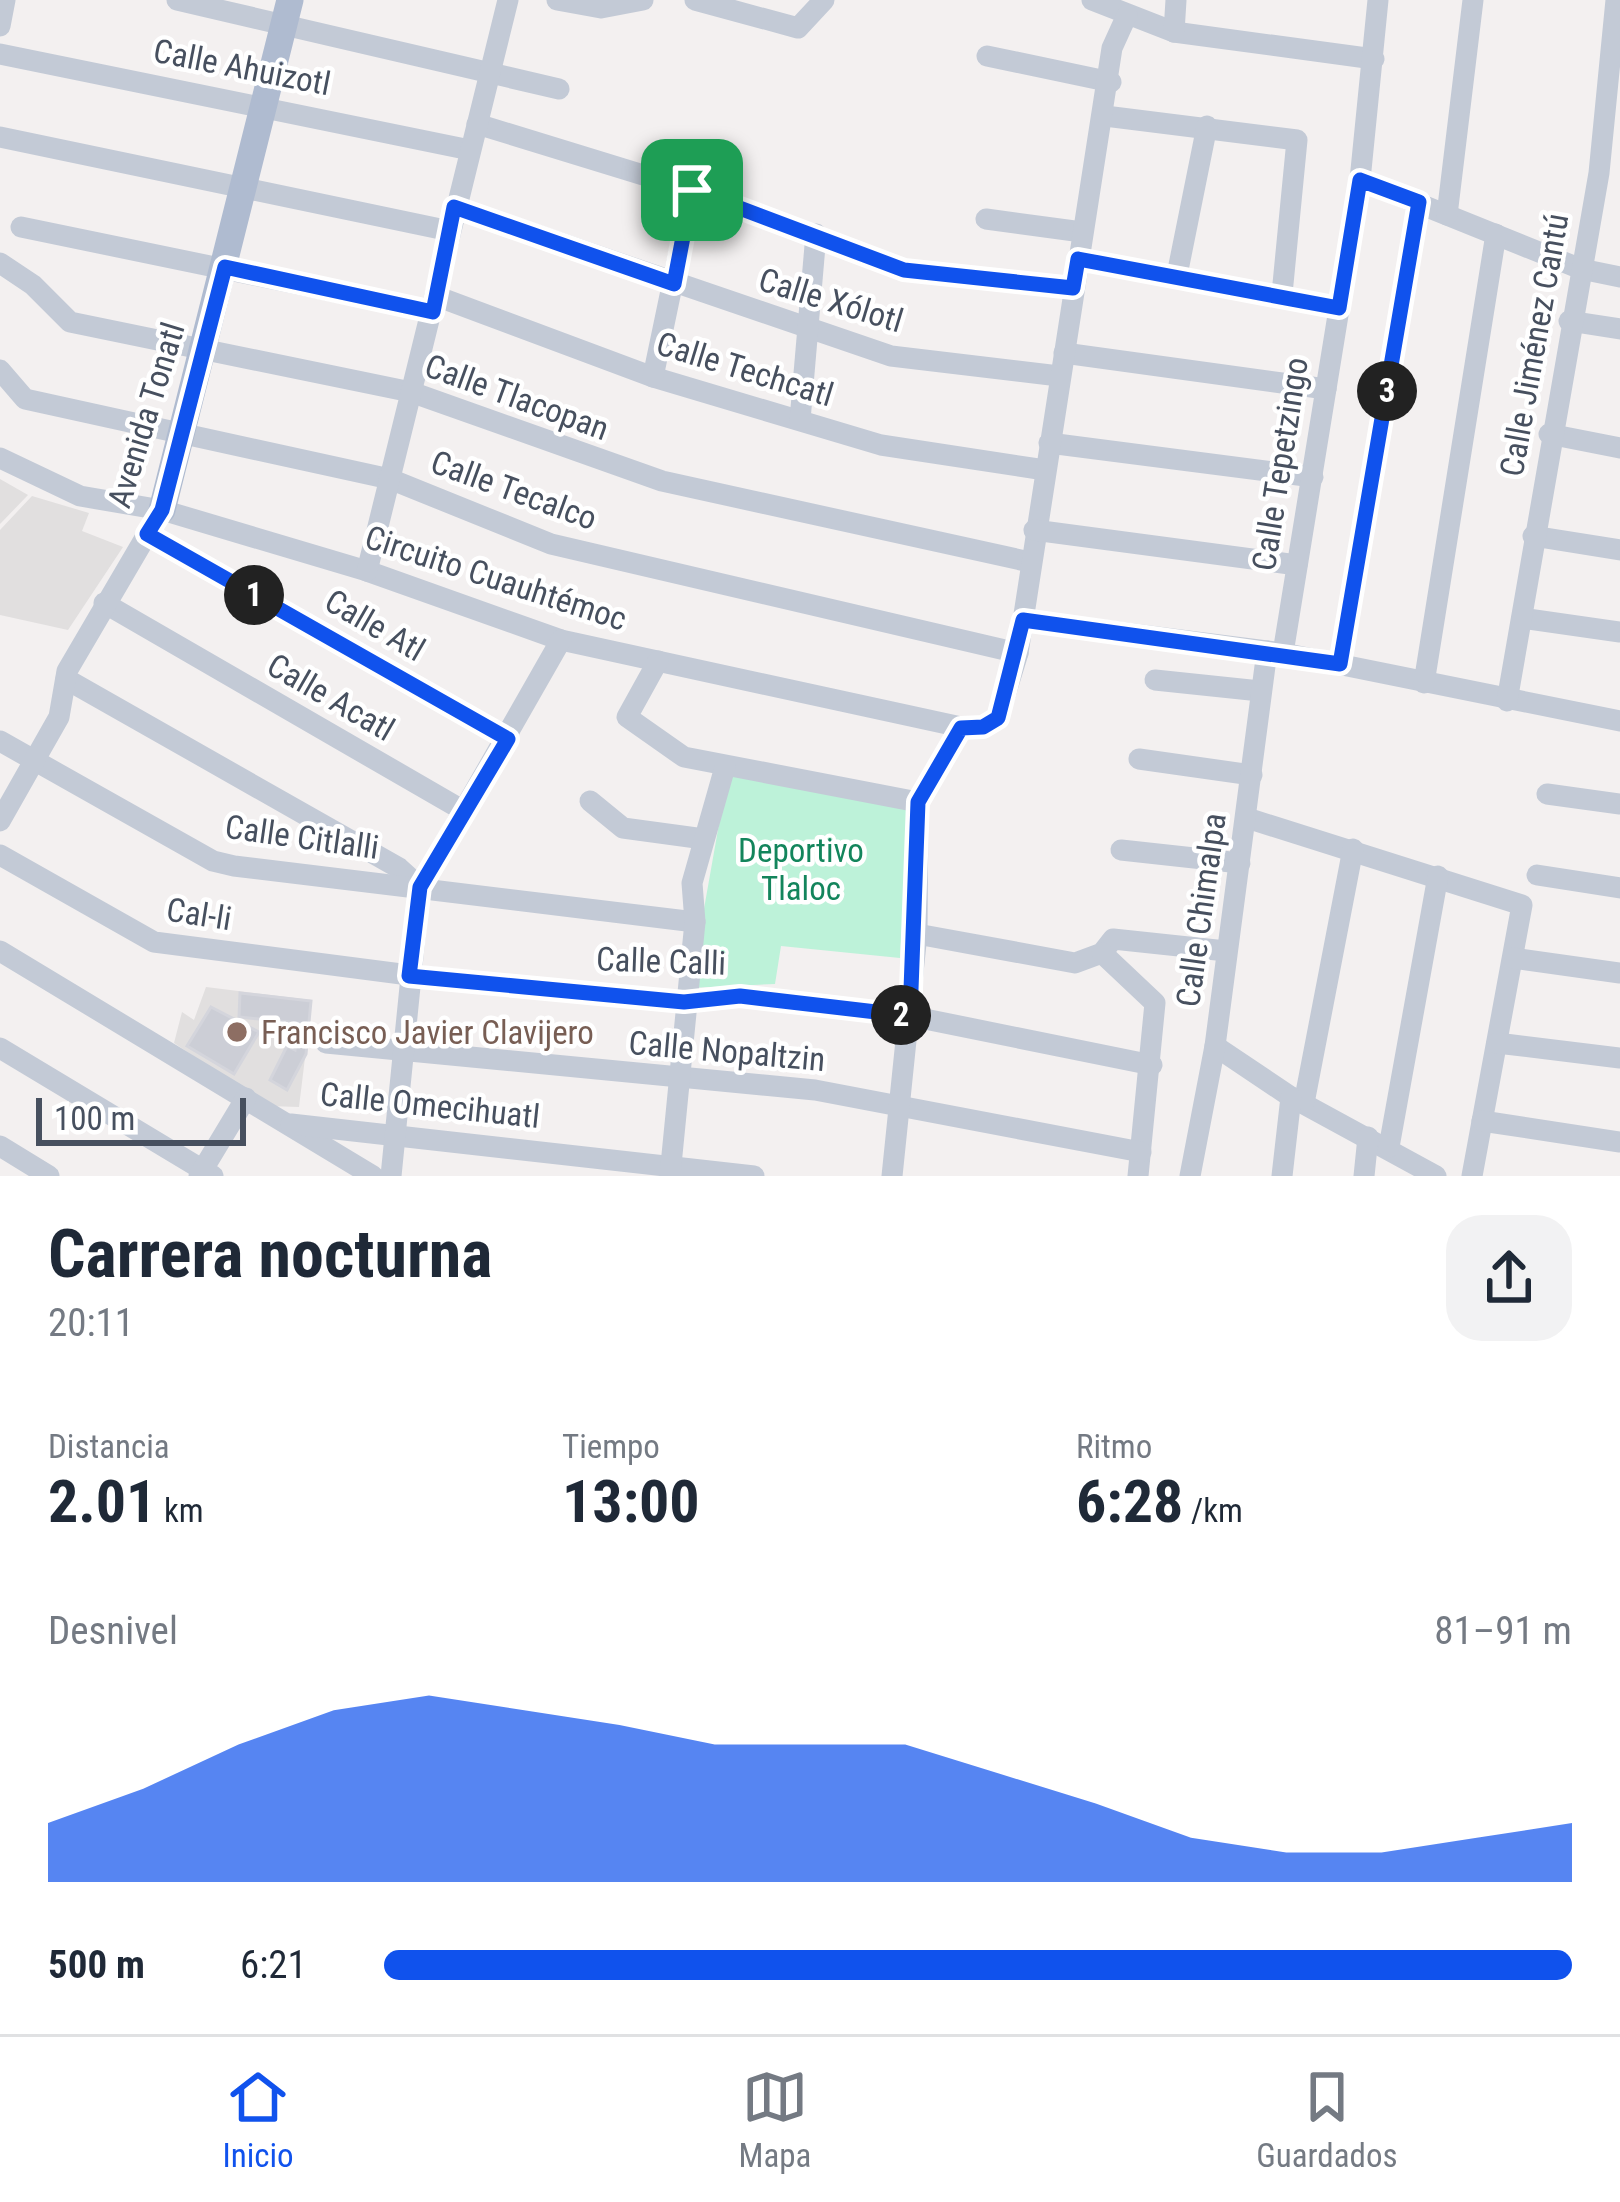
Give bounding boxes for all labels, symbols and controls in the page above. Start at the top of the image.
street label: Calle Ahuizotl [150,31,334,103]
pin [641,139,743,241]
icon: arrive [659,157,725,223]
street label: Calle Jiménez Cantú [1492,210,1576,480]
street label: Calle Xólotl [754,260,908,340]
street label: Avenida Tonatl [99,318,193,512]
street label: Calle Techcatl [652,324,838,414]
street label: Calle Tlacopan [420,346,614,448]
street label: Calle Tepetzingo [1244,355,1316,573]
pin: 3 [1357,361,1417,421]
text: 3 [1379,371,1395,410]
street label: Calle Tecalco [426,442,602,538]
street label: Circuito Cuauhtémoc [360,517,632,639]
pin: 1 [224,565,284,625]
text: 1 [246,575,262,614]
street label: Calle Atl [318,581,432,669]
street label: Calle Acatl [261,645,401,749]
street label: Calle Citlalli [223,807,381,867]
street label: Calle Chimalpa [1168,811,1234,1009]
park label: Deportivo Tlaloc [738,831,864,908]
street label: Cal-li [164,890,234,938]
street label: Calle Calli [595,939,727,983]
pin: 2 [871,985,931,1045]
text: 2 [893,995,909,1034]
place label: Francisco Javier Clavijero [261,1013,594,1052]
marker: Francisco Javier Clavijero [224,1019,250,1045]
street label: Calle Nopaltzin [627,1023,827,1079]
street label: Calle Omecihuatl [318,1074,542,1136]
scale bar [36,1092,246,1145]
text: 100 m [54,1099,135,1138]
button: share [1446,1215,1572,1341]
text: Carrera nocturna [48,1216,492,1293]
text: 20:11 [48,1300,134,1346]
text: Distancia [48,1427,170,1466]
text: Tiempo [562,1427,660,1466]
text: Ritmo [1076,1427,1152,1466]
text: 2.01 [48,1466,156,1537]
text: 13:00 [562,1466,700,1537]
text: 6:28 [1076,1466,1183,1537]
text: km [156,1491,204,1530]
text: /km [1183,1491,1243,1530]
text: Desnivel [48,1608,178,1654]
text: 81–91 m [1434,1608,1572,1654]
text: 500 m [48,1942,145,1988]
text: 6:21 [240,1942,307,1988]
tab: Inicio [222,2064,294,2175]
tab: Mapa [739,2064,811,2175]
tab: Guardados [1256,2064,1398,2175]

